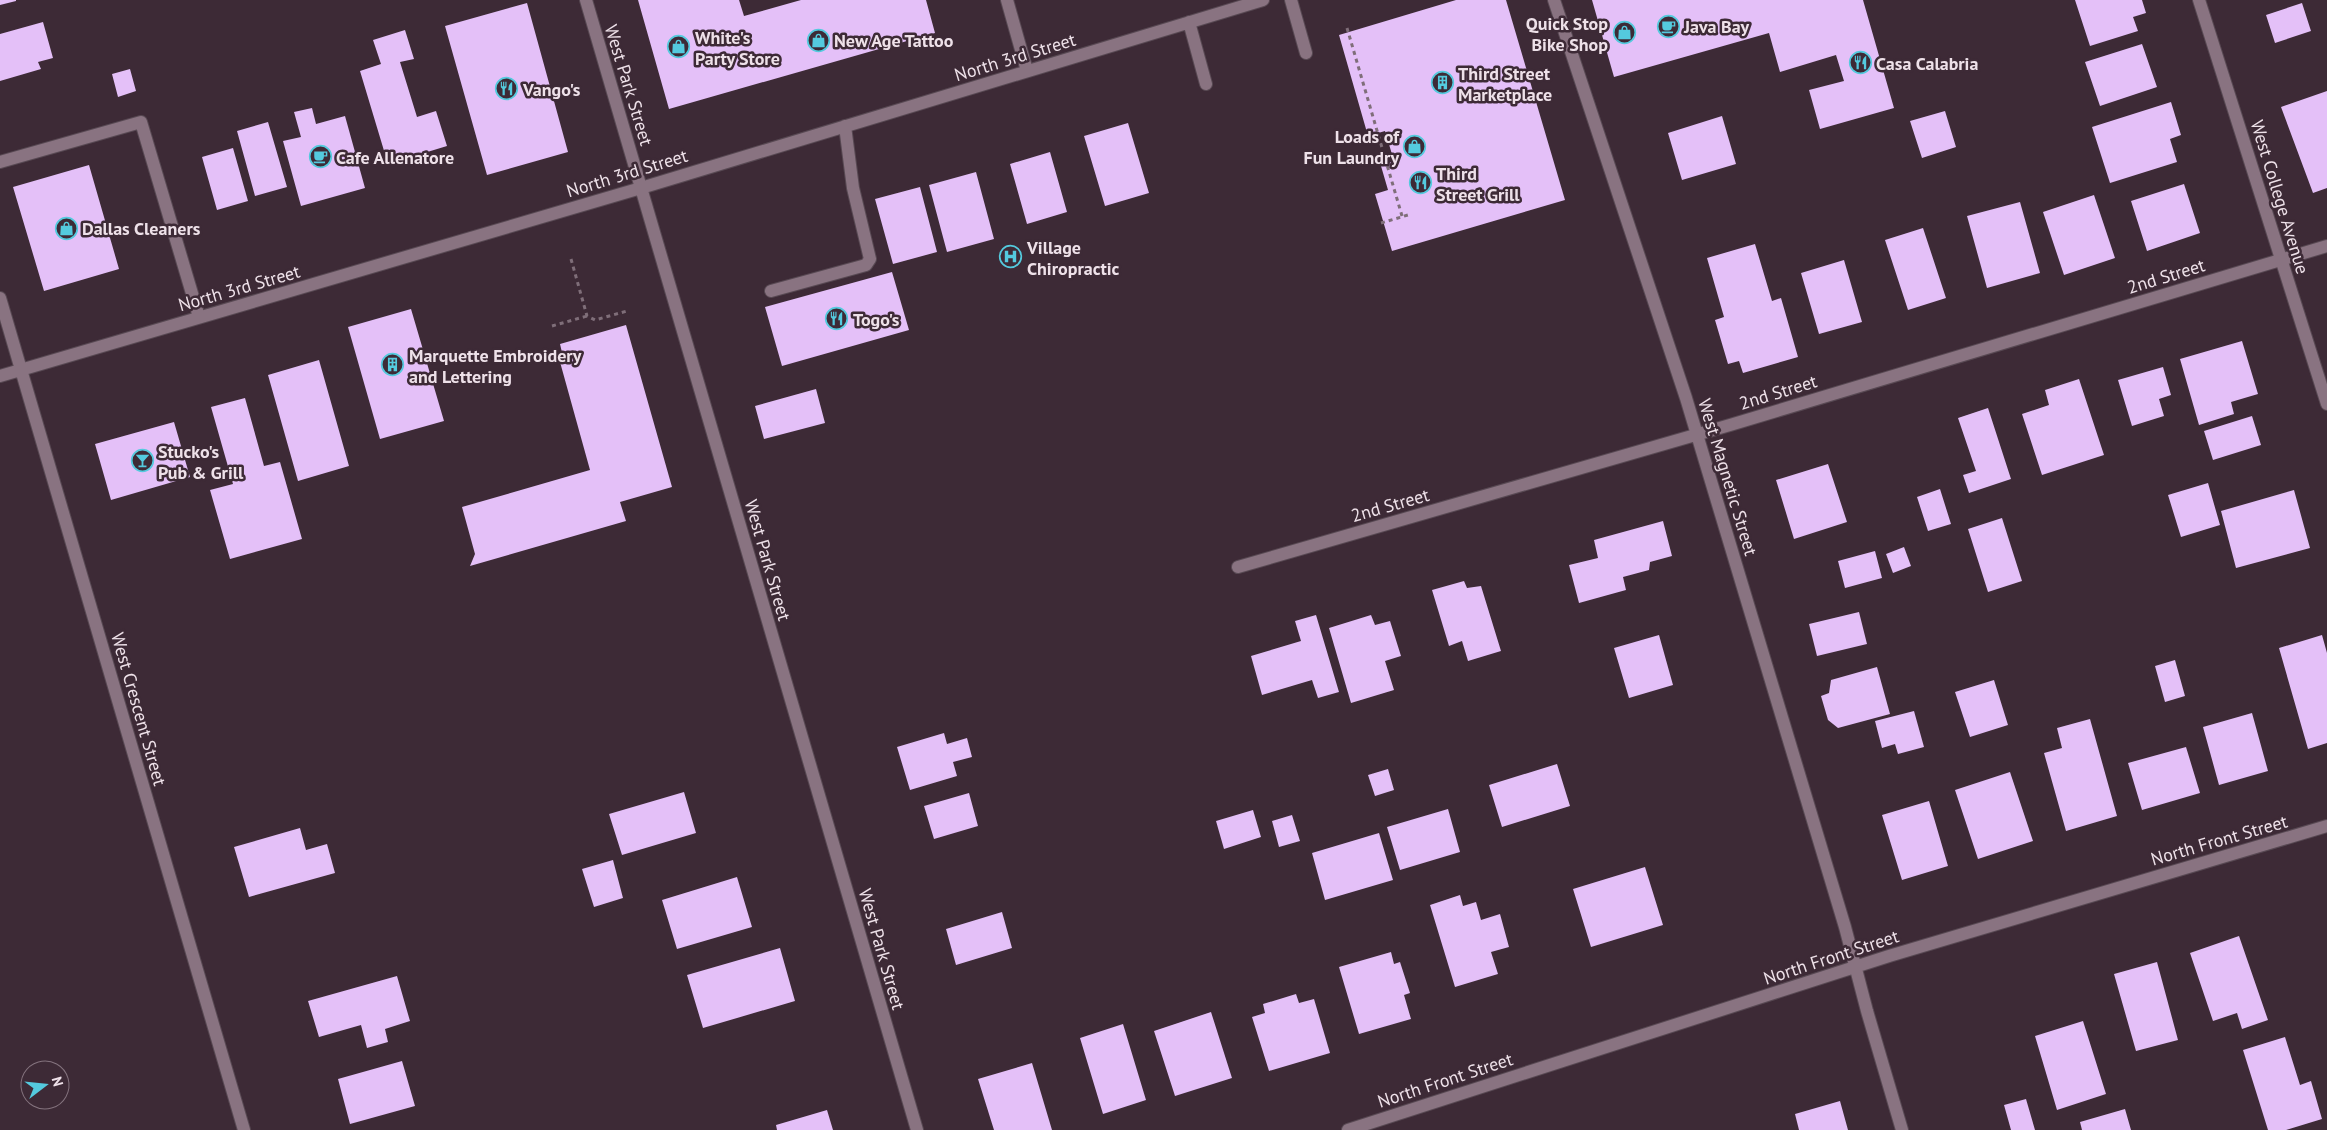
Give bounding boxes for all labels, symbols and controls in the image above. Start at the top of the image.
place label: Quick Stop Bike Shop [1526,12,1608,56]
cafe icon: Java Bay [1656,14,1680,38]
place label: Java Bay [1683,15,1750,38]
shop icon: Quick Stop Bike Shop [1612,21,1636,45]
street label: West Park Street [600,22,658,148]
place label: White's Party Store [695,26,780,70]
shop icon: New Age Tattoo [806,28,830,52]
street label: North 3rd Street [952,28,1078,86]
place label: New Age Tattoo [834,29,954,52]
shop icon: White's Party Store [667,35,691,59]
restaurant icon: Casa Calabria [1848,51,1872,75]
place label: Casa Calabria [1876,52,1978,75]
place label: Third Street Marketplace [1458,62,1552,106]
building icon: Third Street Marketplace [1430,71,1454,95]
restaurant icon: Vango's [495,77,519,101]
place label: Vango's [522,78,581,101]
street label: West College Avenue [2246,117,2314,277]
place label: Loads of Fun Laundry [1304,125,1400,169]
shop icon: Loads of Fun Laundry [1403,134,1427,158]
street label: North 3rd Street [564,144,690,202]
cafe icon: Cafe Allenatore [308,145,332,169]
place label: Cafe Allenatore [336,146,454,169]
place label: Third Street Grill [1436,162,1520,206]
restaurant icon: Third Street Grill [1408,171,1432,195]
shop icon: Dallas Cleaners [54,216,78,240]
place label: Dallas Cleaners [82,217,201,240]
place label: Village Chiropractic [1026,236,1120,280]
hospital icon: Village Chiropractic [999,245,1023,269]
street label: 2nd Street [2124,253,2208,299]
street label: North 3rd Street [175,260,303,316]
restaurant icon: Togo's [825,307,849,331]
place label: Togo's [853,308,900,331]
place label: Marquette Embroidery and Lettering [409,344,582,388]
building icon: Marquette Embroidery and Lettering [381,353,405,377]
street label: 2nd Street [1736,369,1820,415]
street label: West Magnetic Street [1693,396,1763,558]
place label: Stucko's Pub & Grill [158,440,244,484]
bar icon: Stucko's Pub & Grill [130,449,154,473]
street label: 2nd Street [1348,483,1432,527]
street label: West Park Street [740,497,796,623]
street label: West Crescent Street [106,630,172,788]
street label: North Front Street [2148,810,2290,870]
street label: West Park Street [854,886,910,1012]
street label: North Front Street [1760,924,1902,990]
street label: North Front Street [1374,1047,1516,1113]
north arrow [20,1060,70,1110]
text: N [48,1075,67,1088]

